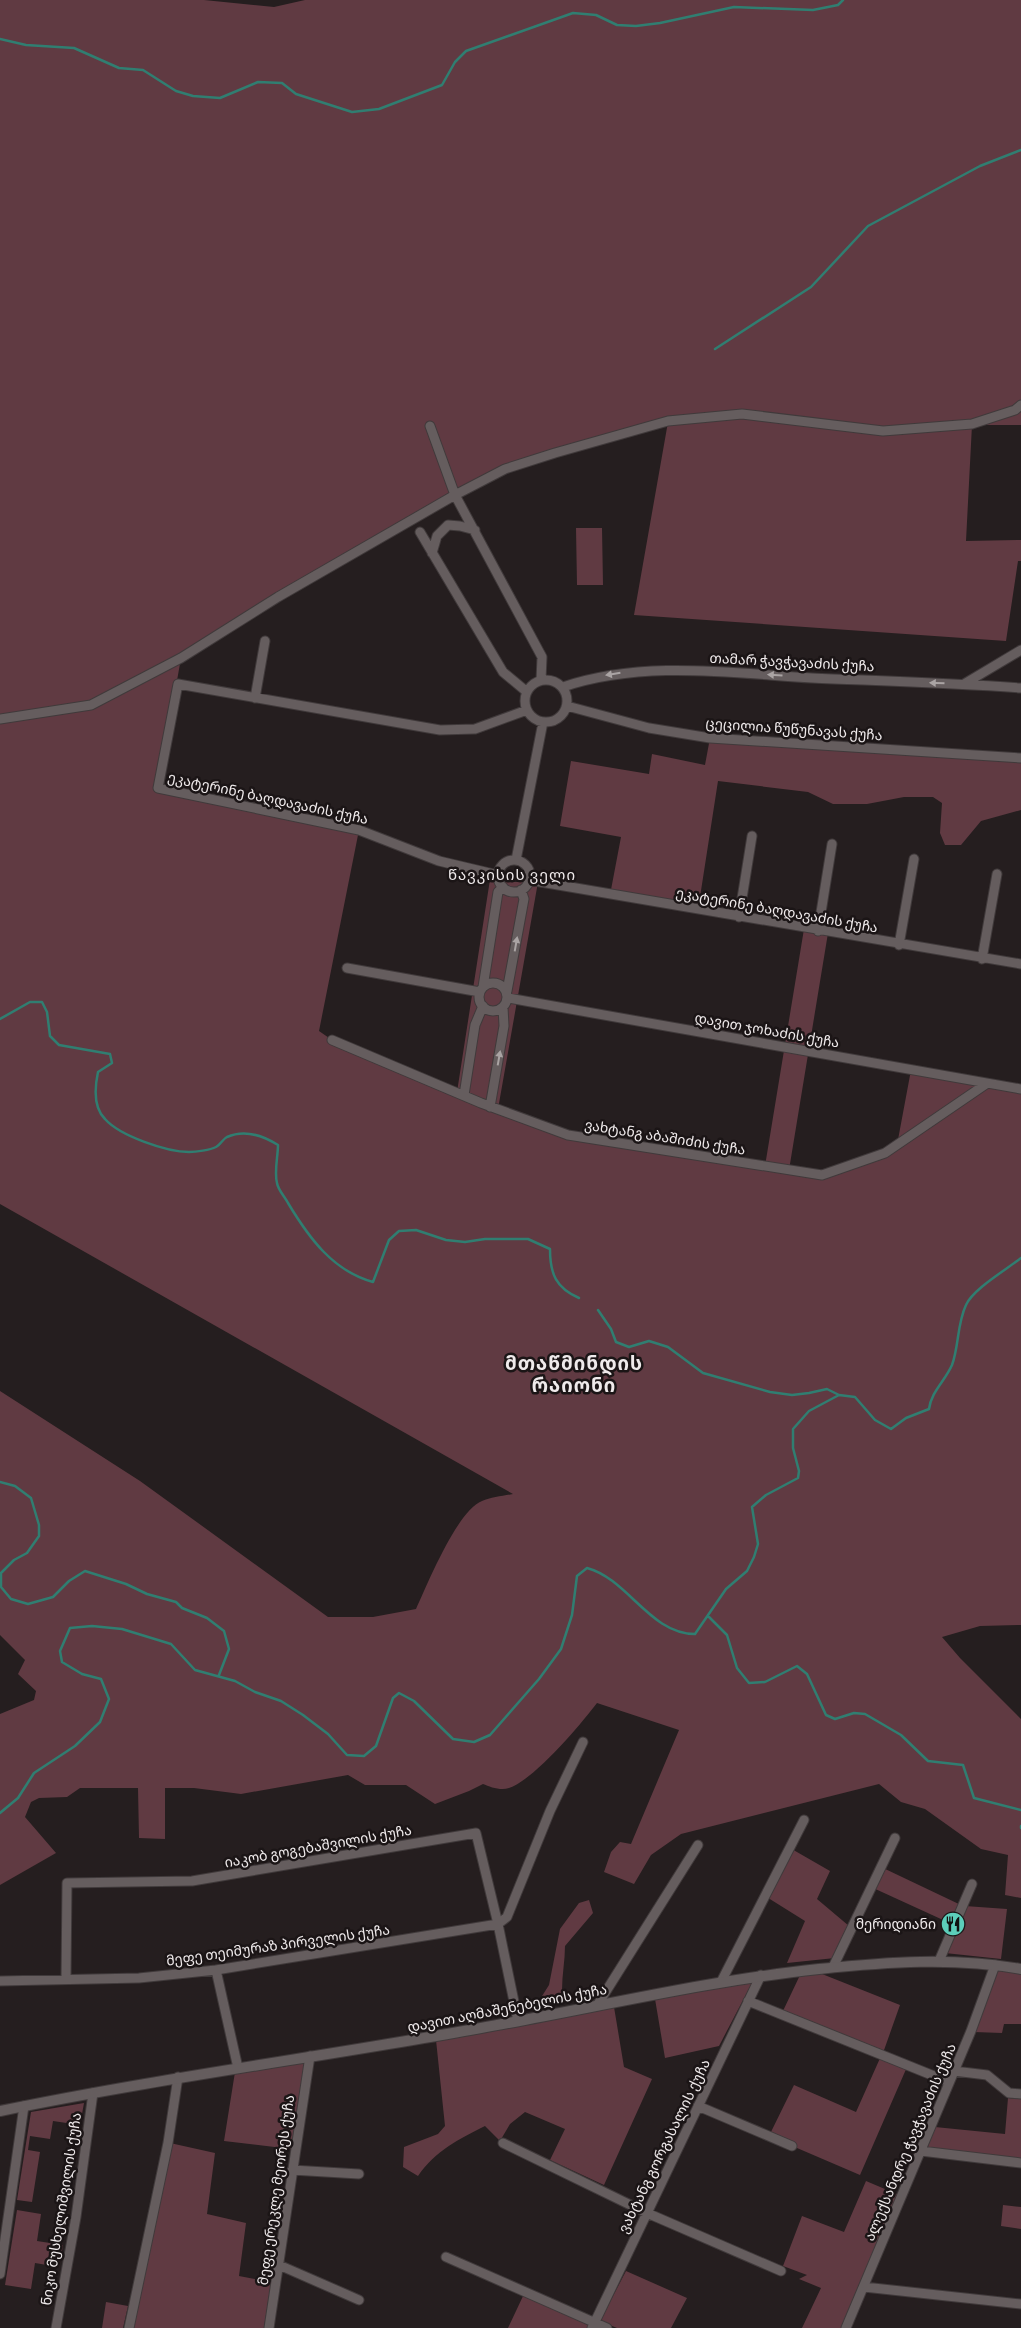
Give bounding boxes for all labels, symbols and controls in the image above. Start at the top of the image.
street label: თამარ ჭავჭავაძის ქუჩა [709,647,875,675]
one-way arrow [604,671,620,679]
one-way arrow [767,671,783,679]
one-way arrow [929,679,945,687]
street label: ცეცილია წუწუნავას ქუჩა [705,712,883,744]
street label: ეკატერინე ბაღდავაძის ქუჩა [166,766,370,828]
district label: წავკისის ველი [448,862,576,885]
street label: ეკატერინე ბაღდავაძის ქუჩა [675,881,880,937]
one-way arrow [513,935,521,951]
street label: დავით ჯოხაძის ქუჩა [693,1006,841,1052]
one-way arrow [495,1050,503,1066]
street label: ვახტანგ აბაშიძის ქუჩა [583,1113,747,1159]
district label: მთაწმინდის რაიონი [505,1348,643,1398]
street label: იაკობ გოგებაშვილის ქუჩა [223,1819,413,1871]
restaurant icon: მერიდიანი [940,1911,966,1937]
place label: მერიდიანი [856,1913,936,1933]
street label: მეფე თეიმურაზ პირველის ქუჩა [165,1918,391,1970]
street label: დავით აღმაშენებელის ქუჩა [405,1978,608,2036]
street label: ალექსანდრე ჭავჭავაძის ქუჩა [858,2040,960,2244]
street label: ვახტანგ გორგასალის ქუჩა [612,2055,714,2236]
street label: მეფე ერეკლე მეორეს ქუჩა [252,2093,298,2286]
street label: ნიკო მუსხელიშვილის ქუჩა [35,2111,85,2307]

